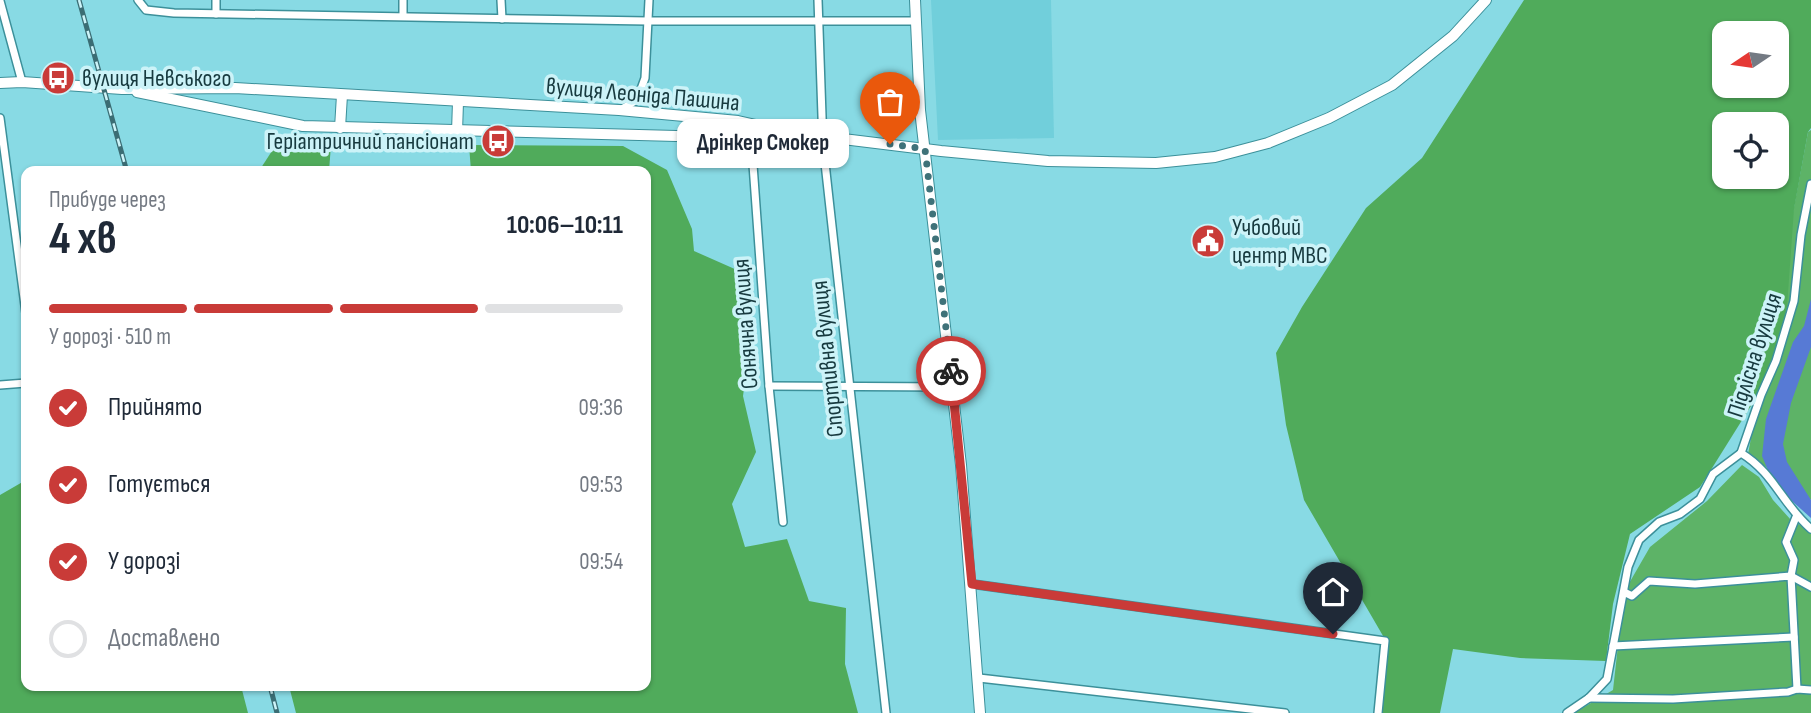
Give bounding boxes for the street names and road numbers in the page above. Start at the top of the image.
street label: вулиця Леоніда Пашина [545,72,741,117]
street label: Сонячна вулиця [726,258,765,390]
street label: Спортивна вулиця [805,279,850,439]
street label: Підлісна вулиця [1721,289,1788,421]

